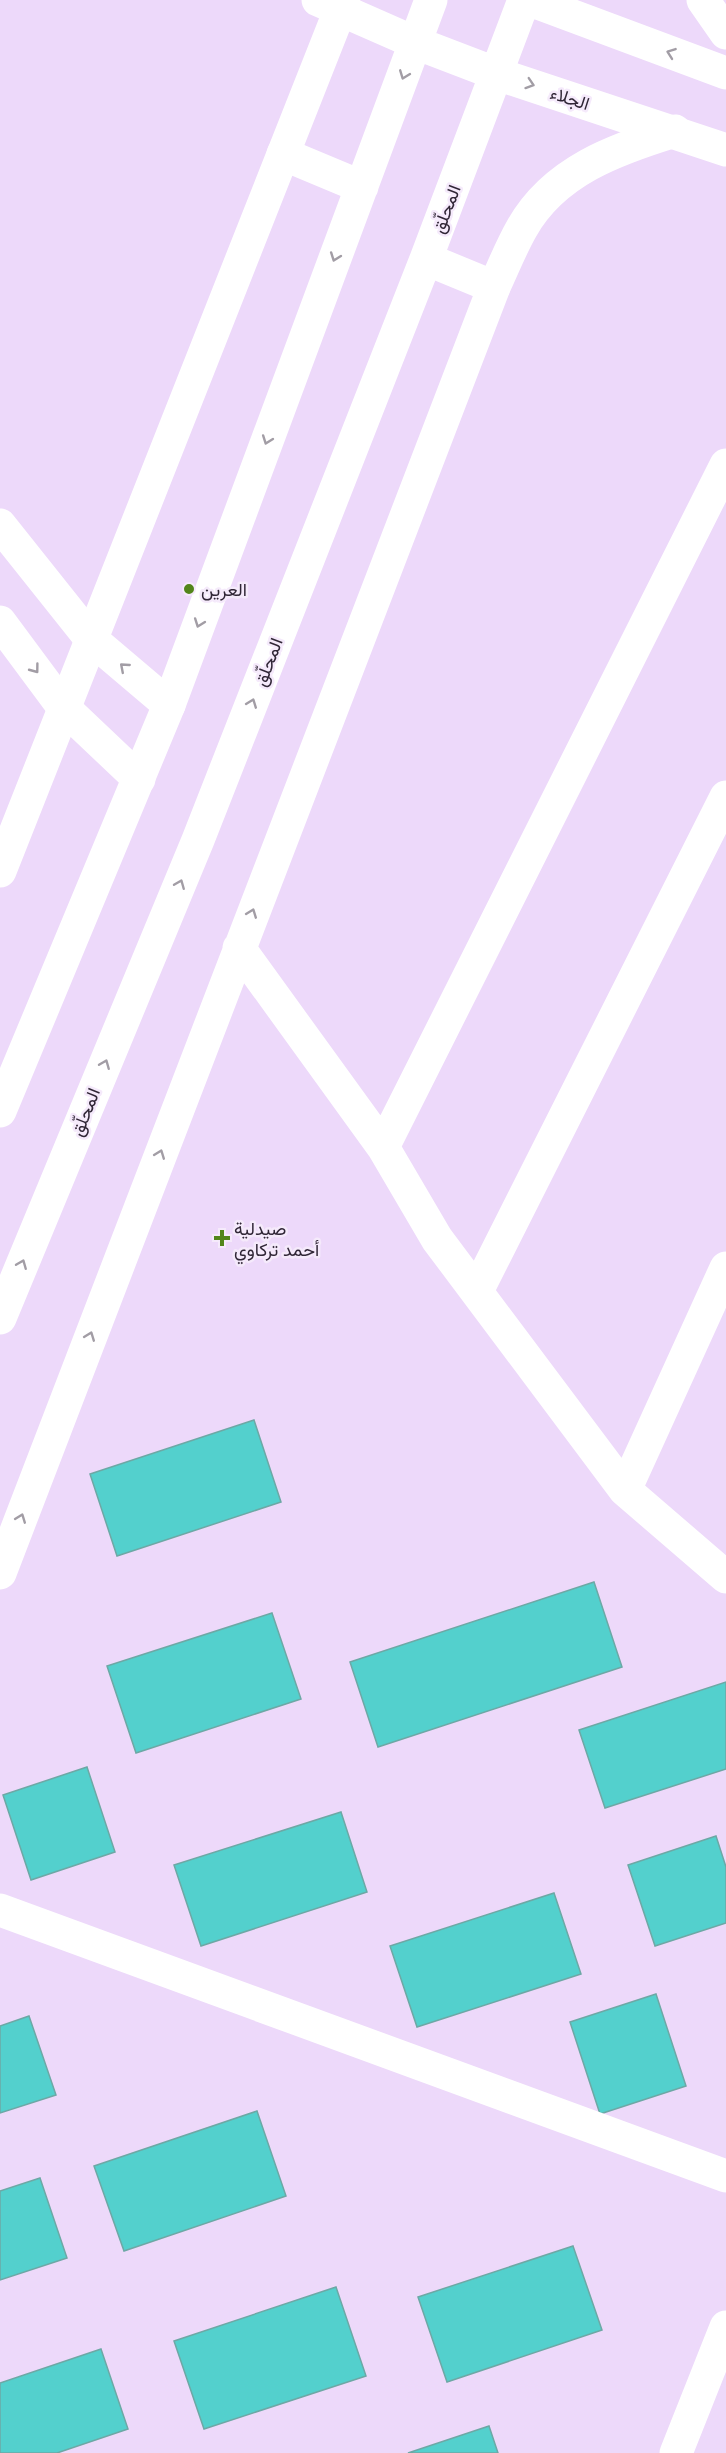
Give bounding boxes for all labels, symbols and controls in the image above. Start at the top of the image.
one-way arrow [666,47,677,60]
one-way arrow [398,69,411,80]
one-way arrow [524,77,535,90]
street label: الجلاء [547,80,593,116]
street label: المحلّق [425,181,467,237]
one-way arrow [330,252,343,262]
one-way arrow [262,434,275,445]
place label: العرين [201,577,247,602]
marker: العرين [182,582,196,596]
one-way arrow [194,617,206,628]
street label: المحلّق [247,634,289,690]
one-way arrow [28,663,39,674]
one-way arrow [120,663,131,674]
one-way arrow [245,698,257,709]
one-way arrow [173,880,185,891]
one-way arrow [245,908,257,919]
one-way arrow [98,1060,110,1071]
street label: المحلّق [64,1084,106,1140]
one-way arrow [153,1149,165,1160]
place label: صيدلية أحمد تركاوي [234,1216,319,1265]
marker: صيدلية أحمد تركاوي [215,1231,229,1245]
one-way arrow [15,1259,27,1270]
one-way arrow [83,1331,96,1342]
one-way arrow [14,1513,26,1524]

